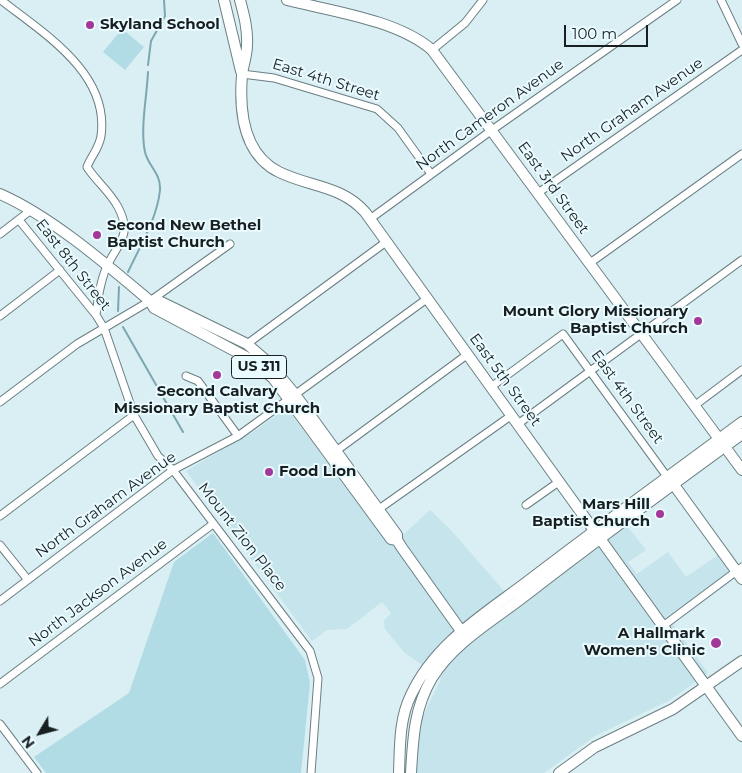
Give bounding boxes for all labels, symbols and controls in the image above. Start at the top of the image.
scale bar [567,15,651,47]
place label: Skyland School [100,16,220,34]
marker: Skyland School [84,19,96,31]
text: 100 m [572,24,617,43]
street label: North Graham Avenue [557,54,707,166]
street label: East 4th Street [270,55,382,105]
street label: North Cameron Avenue [413,55,567,175]
street label: East 3rd Street [513,138,593,238]
street label: East 8th Street [32,216,114,314]
place label: Second New Bethel Baptist Church [107,217,261,252]
marker: Second New Bethel Baptist Church [91,229,103,241]
place label: Mount Glory Missionary Baptist Church [503,303,688,338]
marker: Mount Glory Missionary Baptist Church [692,315,704,327]
street label: East 5th Street [465,330,545,430]
street label: East 4th Street [587,347,667,447]
road number: US 311 [232,356,286,378]
marker: Second Calvary Missionary Baptist Church [211,369,223,381]
place label: Second Calvary Missionary Baptist Church [114,383,320,418]
street label: North Graham Avenue [32,448,180,562]
place label: Food Lion [279,463,356,481]
marker: Food Lion [263,466,275,478]
street label: Mount Zion Place [194,479,290,595]
place label: Mars Hill Baptist Church [532,496,650,531]
marker: Mars Hill Baptist Church [654,508,666,520]
street label: North Jackson Avenue [25,535,171,651]
place label: A Hallmark Women's Clinic [584,625,705,660]
marker: A Hallmark Women's Clinic [709,636,723,650]
north arrow [15,708,65,758]
text: N [17,732,39,752]

